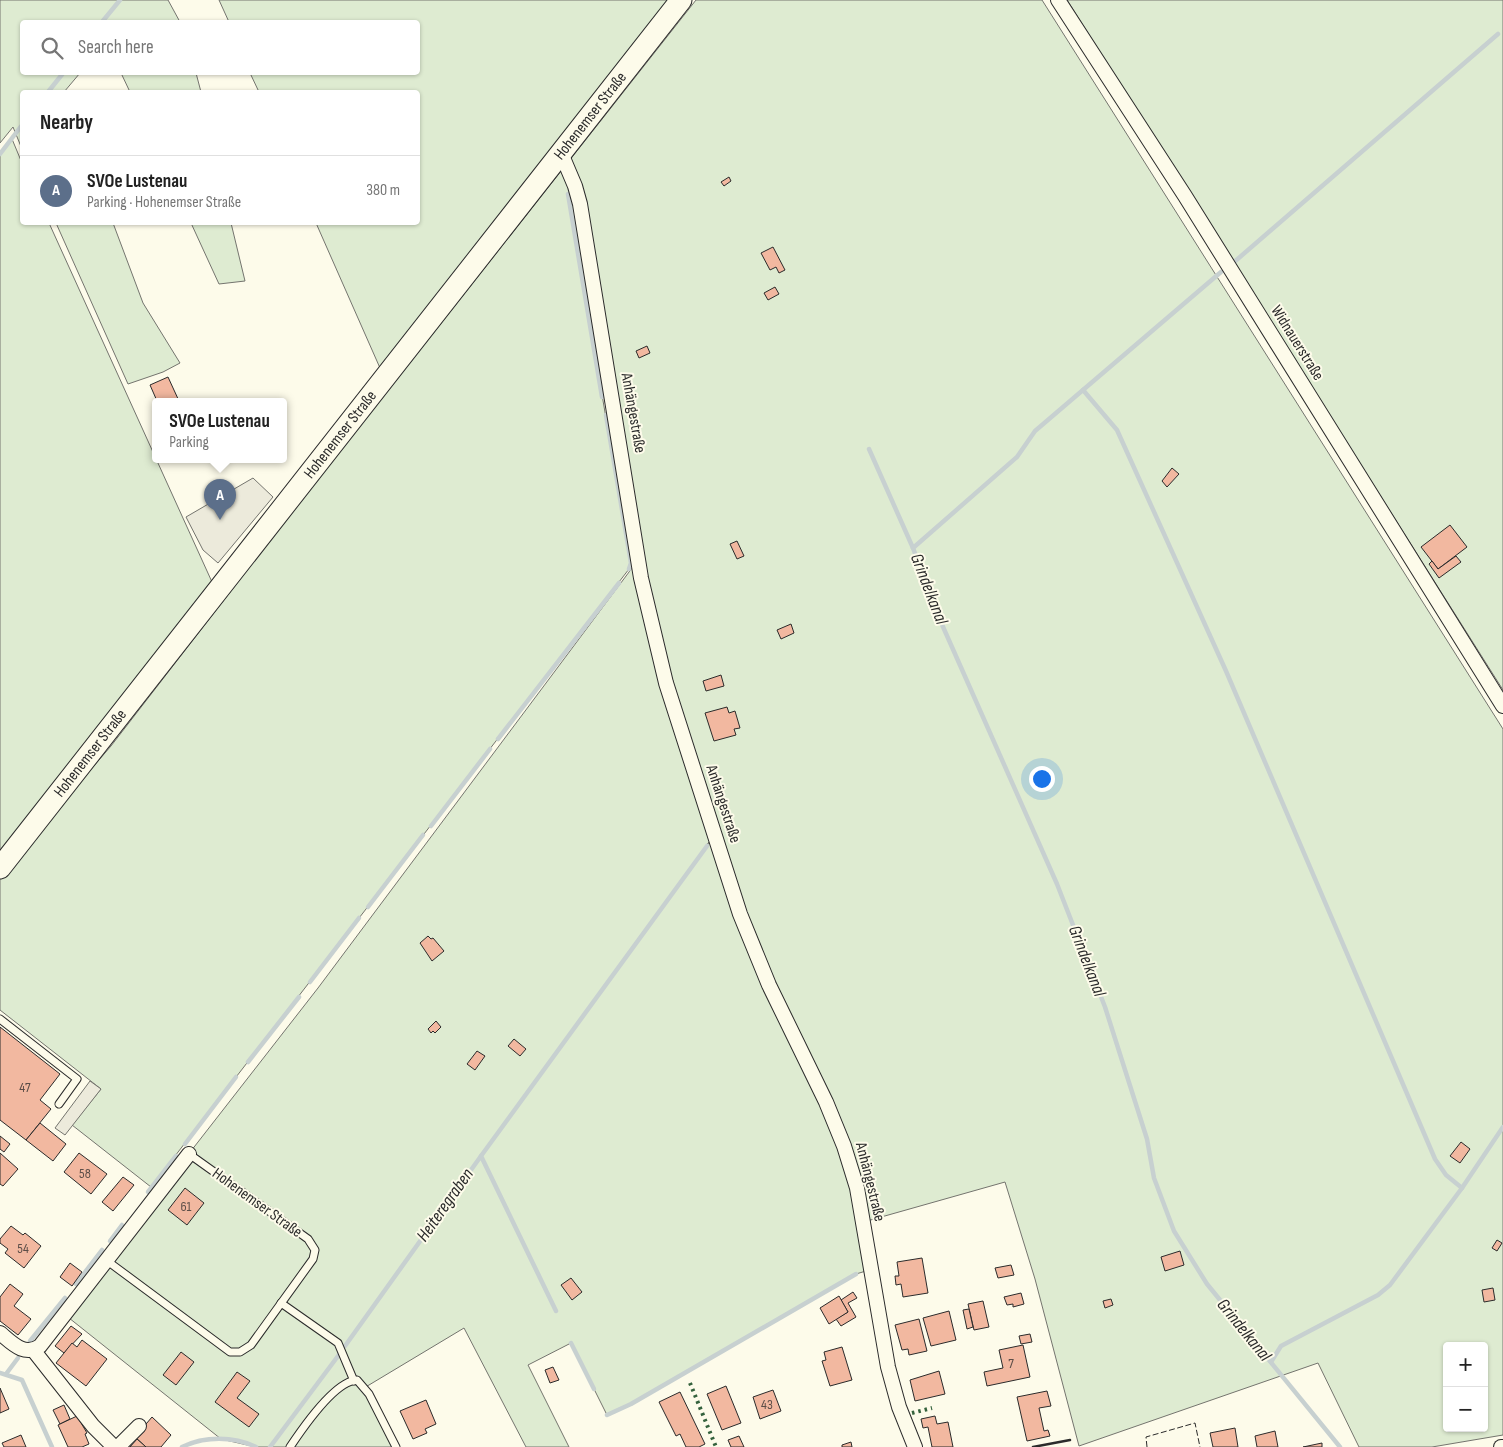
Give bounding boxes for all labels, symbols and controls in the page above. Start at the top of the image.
search box [20,20,420,75]
icon: search [38,34,66,62]
text: Search here [78,36,154,59]
street label: Hohenemser Straße [550,68,630,164]
text: Nearby [40,110,93,135]
text: SVOe Lustenau [87,170,187,193]
text: A [52,181,60,200]
text: 380 m [366,181,400,200]
text: Parking · Hohenemser Straße [87,193,241,212]
street label: Widnauerstraße [1266,302,1328,384]
street label: Anhängestraße [616,371,649,454]
street label: Hohenemser Straße [300,387,380,482]
popup [152,398,287,463]
text: SVOe Lustenau [169,410,270,433]
text: Parking [169,433,209,452]
pin: A [204,479,236,520]
water label: Grindelkanal [906,551,952,628]
street label: Hohenemser Straße [50,705,130,801]
street label: Anhängestraße [701,762,745,845]
your location [1029,766,1055,792]
water label: Grindelkanal [1064,923,1110,1000]
house number: 47 [19,1079,31,1096]
street label: Anhängestraße [851,1139,889,1224]
street label: Hohenemser Straße [208,1164,306,1242]
water label: Heiteregraben [412,1164,478,1246]
house number: 58 [79,1165,91,1182]
house number: 61 [180,1198,192,1215]
house number: 54 [17,1240,29,1257]
water label: Grindelkanal [1212,1295,1276,1366]
map controls [1443,1342,1488,1432]
button: + [1443,1342,1488,1387]
house number: 7 [1008,1355,1014,1372]
button: − [1443,1387,1488,1432]
house number: 43 [761,1396,773,1413]

